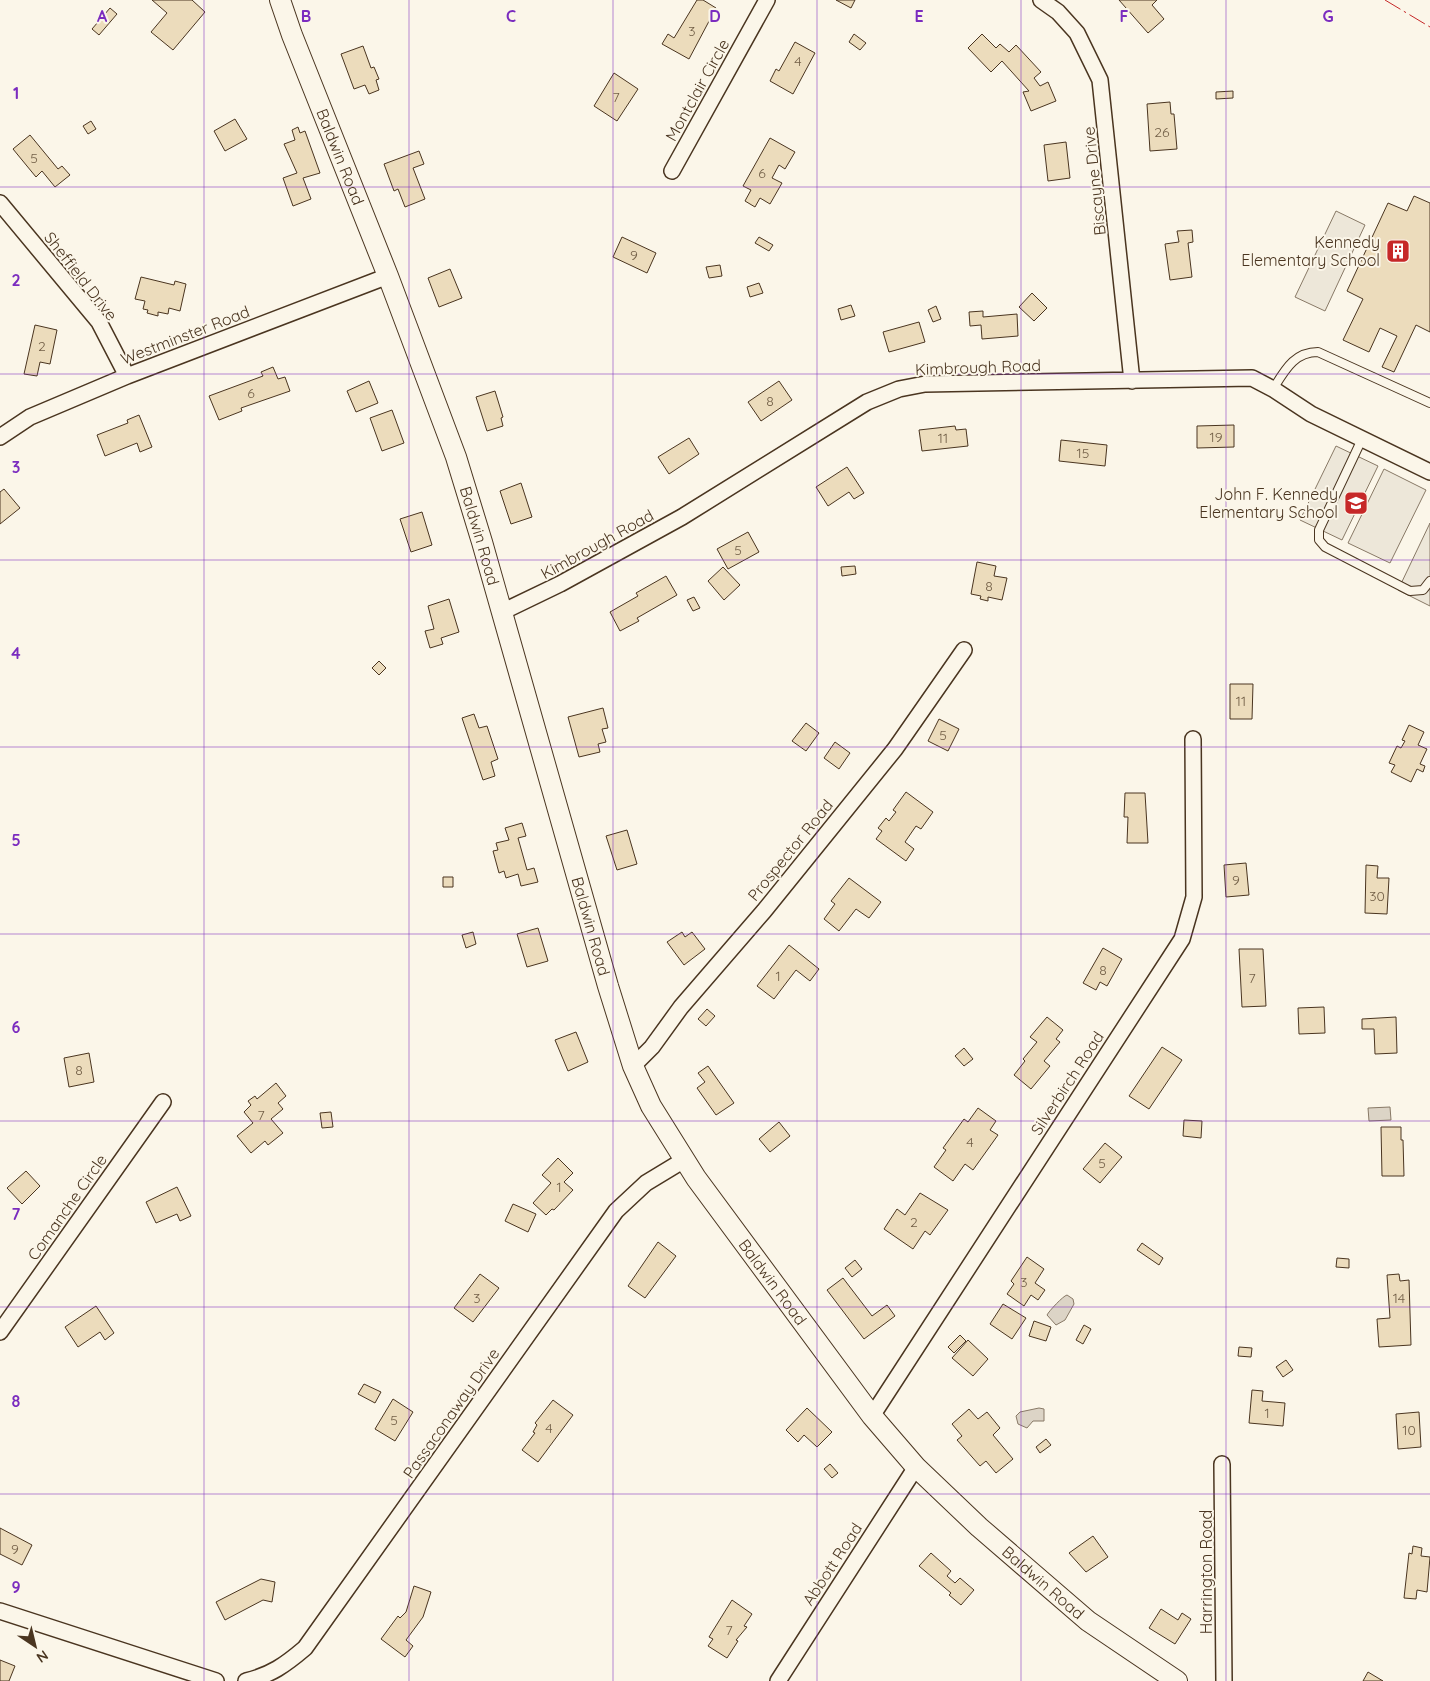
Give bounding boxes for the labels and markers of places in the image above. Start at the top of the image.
place label: Kennedy Elementary School [1241,232,1380,270]
building icon: Kennedy Elementary School [1385,238,1411,264]
place label: John F. Kennedy Elementary School [1199,484,1338,522]
school or university icon: John F. Kennedy Elementary School [1343,490,1369,516]

